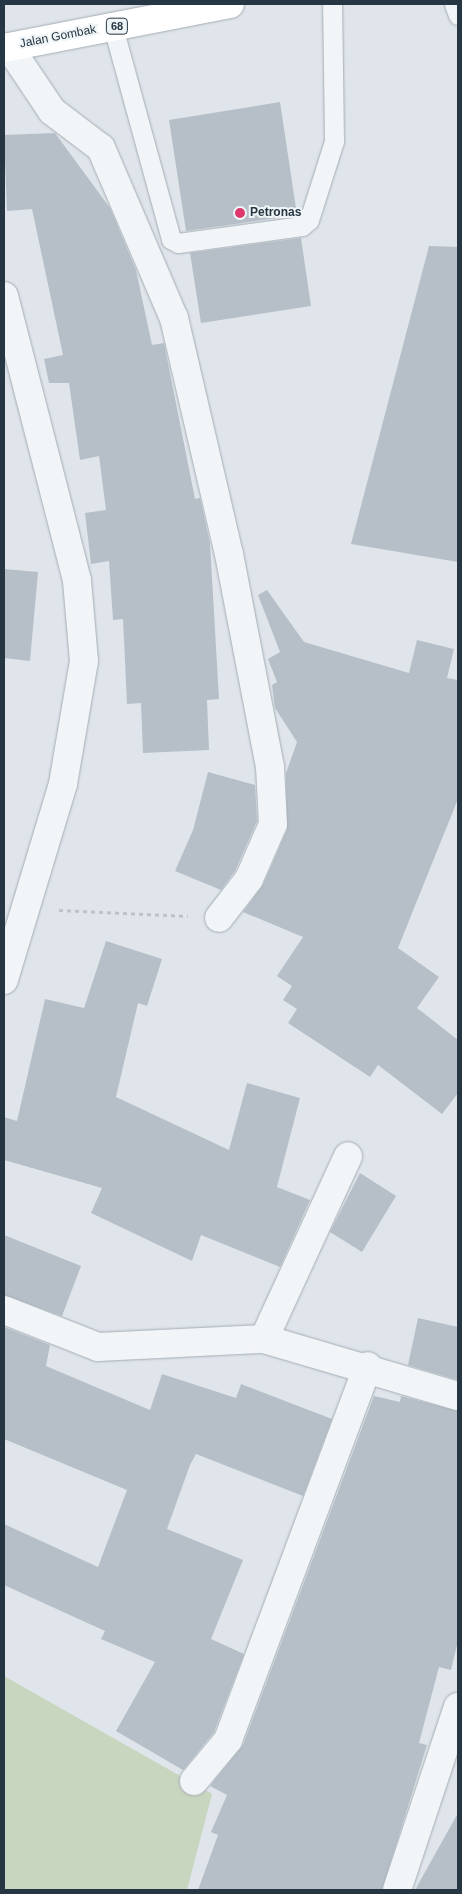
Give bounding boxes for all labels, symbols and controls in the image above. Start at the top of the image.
road number: 68 [106,18,128,34]
street label: Jalan Gombak [19,23,97,51]
place label: Petronas [250,206,301,220]
marker: Petronas [234,207,246,219]

